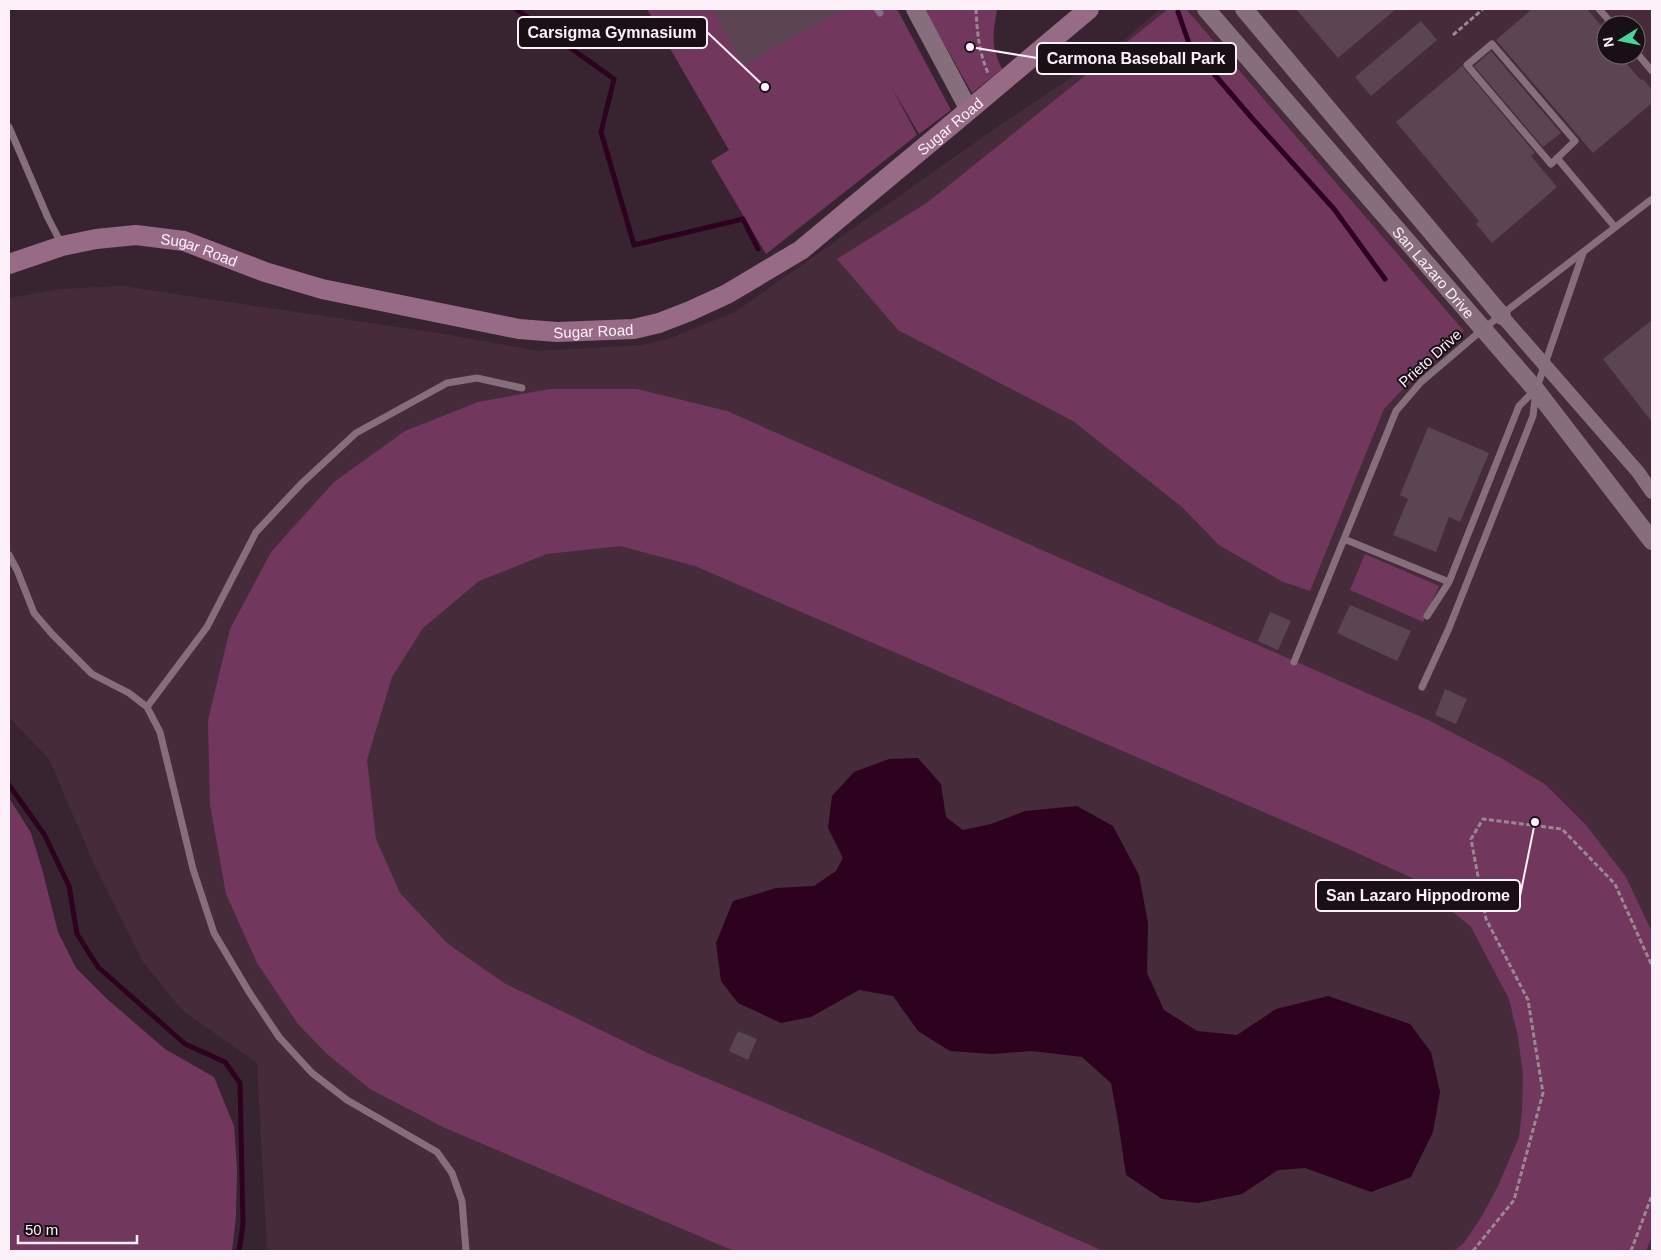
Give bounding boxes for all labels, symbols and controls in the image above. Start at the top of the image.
north arrow [1596,15,1646,65]
callout: Carsigma Gymnasium [518,17,707,48]
text: Carsigma Gymnasium [528,24,696,41]
text: N [1599,36,1617,49]
callout: Carmona Baseball Park [1037,43,1236,74]
text: Carmona Baseball Park [1047,50,1225,67]
street label: Sugar Road [913,94,986,158]
street label: San Lazaro Drive [1389,223,1478,321]
street label: Sugar Road [160,230,240,269]
street label: Sugar Road [553,321,634,341]
street label: Prieto Drive [1395,325,1465,391]
callout: San Lazaro Hippodrome [1316,880,1520,911]
text: San Lazaro Hippodrome [1326,887,1510,904]
scale bar [18,1212,136,1244]
text: 50 m [25,1221,58,1238]

